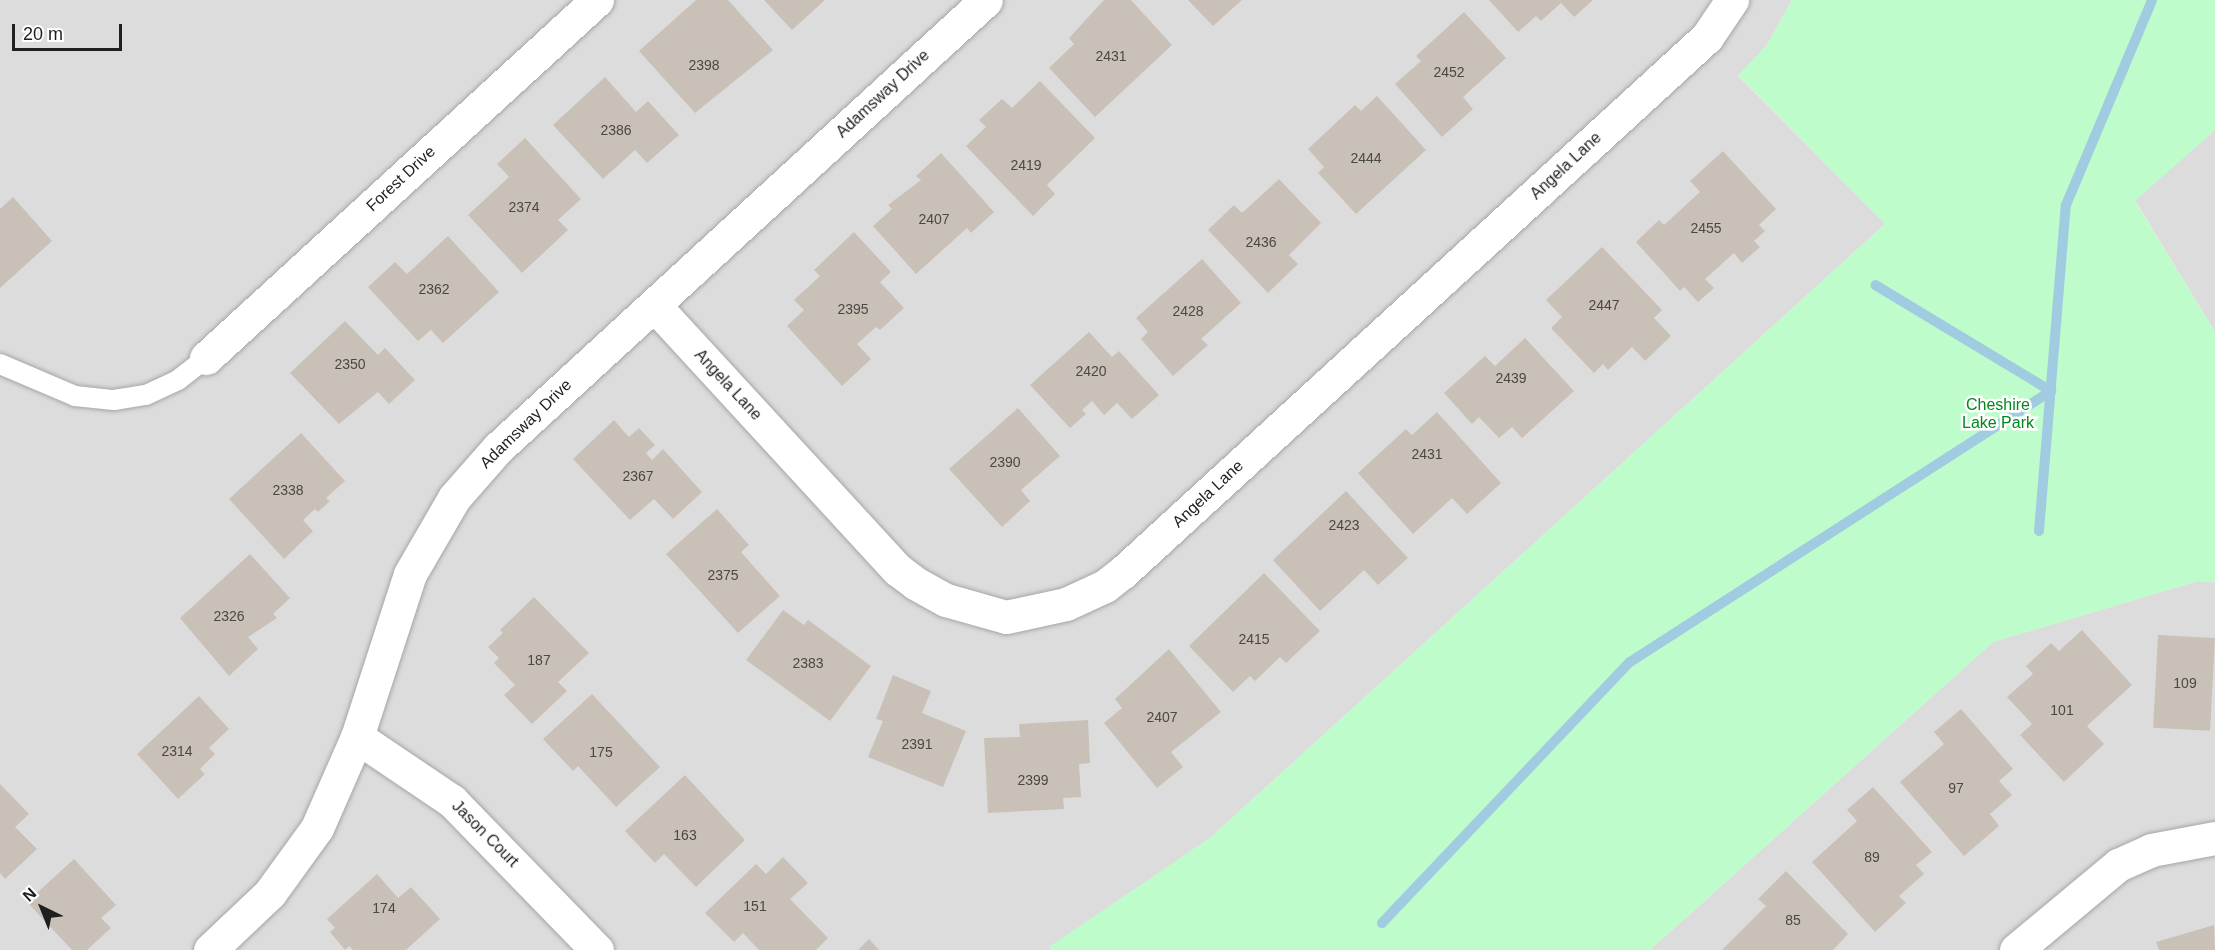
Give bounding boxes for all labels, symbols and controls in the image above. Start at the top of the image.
scale bar [15,12,124,50]
text: 20 m [23,24,63,44]
street label: Adamsway Drive [833,46,933,142]
house number: 2431 [1095,48,1127,64]
house number: 2398 [688,57,720,73]
house number: 2452 [1433,64,1465,80]
house number: 2386 [600,122,632,138]
street label: Angela Lane [1527,128,1605,204]
street label: Forest Drive [363,142,439,216]
house number: 2444 [1350,150,1382,166]
house number: 2419 [1010,157,1042,173]
house number: 2374 [508,199,540,215]
house number: 2407 [918,211,950,227]
house number: 2455 [1690,220,1722,236]
house number: 2436 [1245,234,1277,250]
house number: 2362 [418,281,450,297]
house number: 2447 [1588,297,1620,313]
house number: 2395 [837,301,869,317]
house number: 2428 [1172,303,1204,319]
street label: Angela Lane [690,346,766,424]
house number: 2350 [334,356,366,372]
house number: 2420 [1075,363,1107,379]
house number: 2439 [1495,370,1527,386]
street label: Adamsway Drive [476,375,576,473]
park label: Cheshire Lake Park [1962,395,2034,433]
house number: 2431 [1411,446,1443,462]
house number: 2390 [989,454,1021,470]
street label: Angela Lane [1169,456,1247,532]
house number: 2367 [622,468,654,484]
house number: 2338 [272,482,304,498]
house number: 2423 [1328,517,1360,533]
house number: 2375 [707,567,739,583]
house number: 2326 [213,608,245,624]
house number: 2415 [1238,631,1270,647]
house number: 187 [527,652,551,668]
house number: 2383 [792,655,824,671]
house number: 109 [2173,675,2197,691]
house number: 101 [2050,702,2074,718]
house number: 2407 [1146,709,1178,725]
house number: 2391 [901,736,933,752]
house number: 2314 [161,743,193,759]
house number: 175 [589,744,613,760]
house number: 2399 [1017,772,1049,788]
house number: 97 [1948,780,1964,796]
street label: Jason Court [448,797,522,871]
house number: 163 [673,827,697,843]
house number: 89 [1864,849,1880,865]
north arrow [12,878,72,938]
text: N [19,884,39,905]
house number: 151 [743,898,767,914]
house number: 174 [372,900,396,916]
house number: 85 [1785,912,1801,928]

